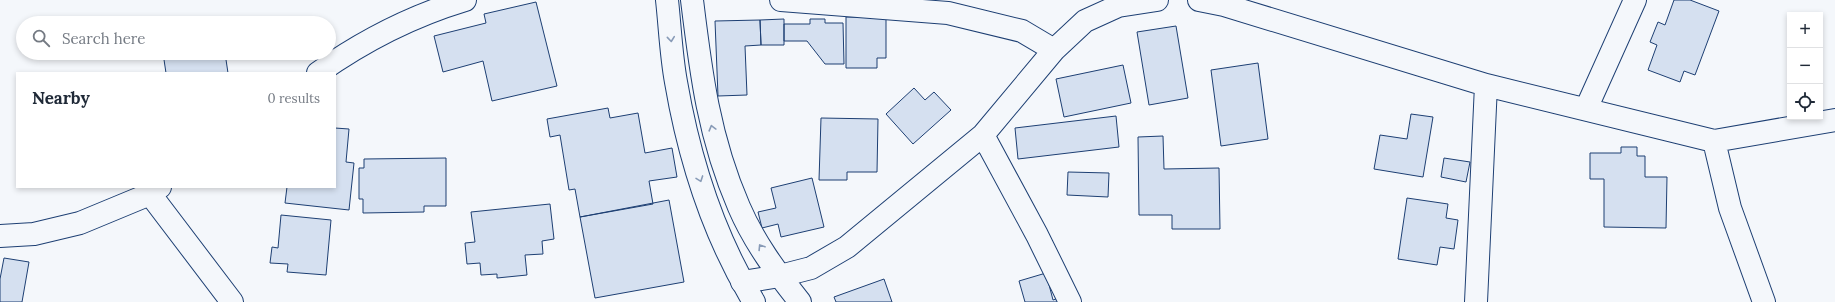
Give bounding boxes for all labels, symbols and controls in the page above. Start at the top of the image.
map controls [1787,12,1823,120]
button: + [1787,12,1823,48]
search box [16,16,336,60]
icon: search [30,27,52,49]
text: Search here [62,29,145,48]
one-way arrow [667,36,676,42]
button: − [1787,48,1823,84]
button: locate [1787,84,1823,120]
text: Nearby [32,87,90,109]
text: 0 results [268,90,320,107]
one-way arrow [708,125,717,132]
one-way arrow [696,176,704,183]
one-way arrow [759,244,766,251]

